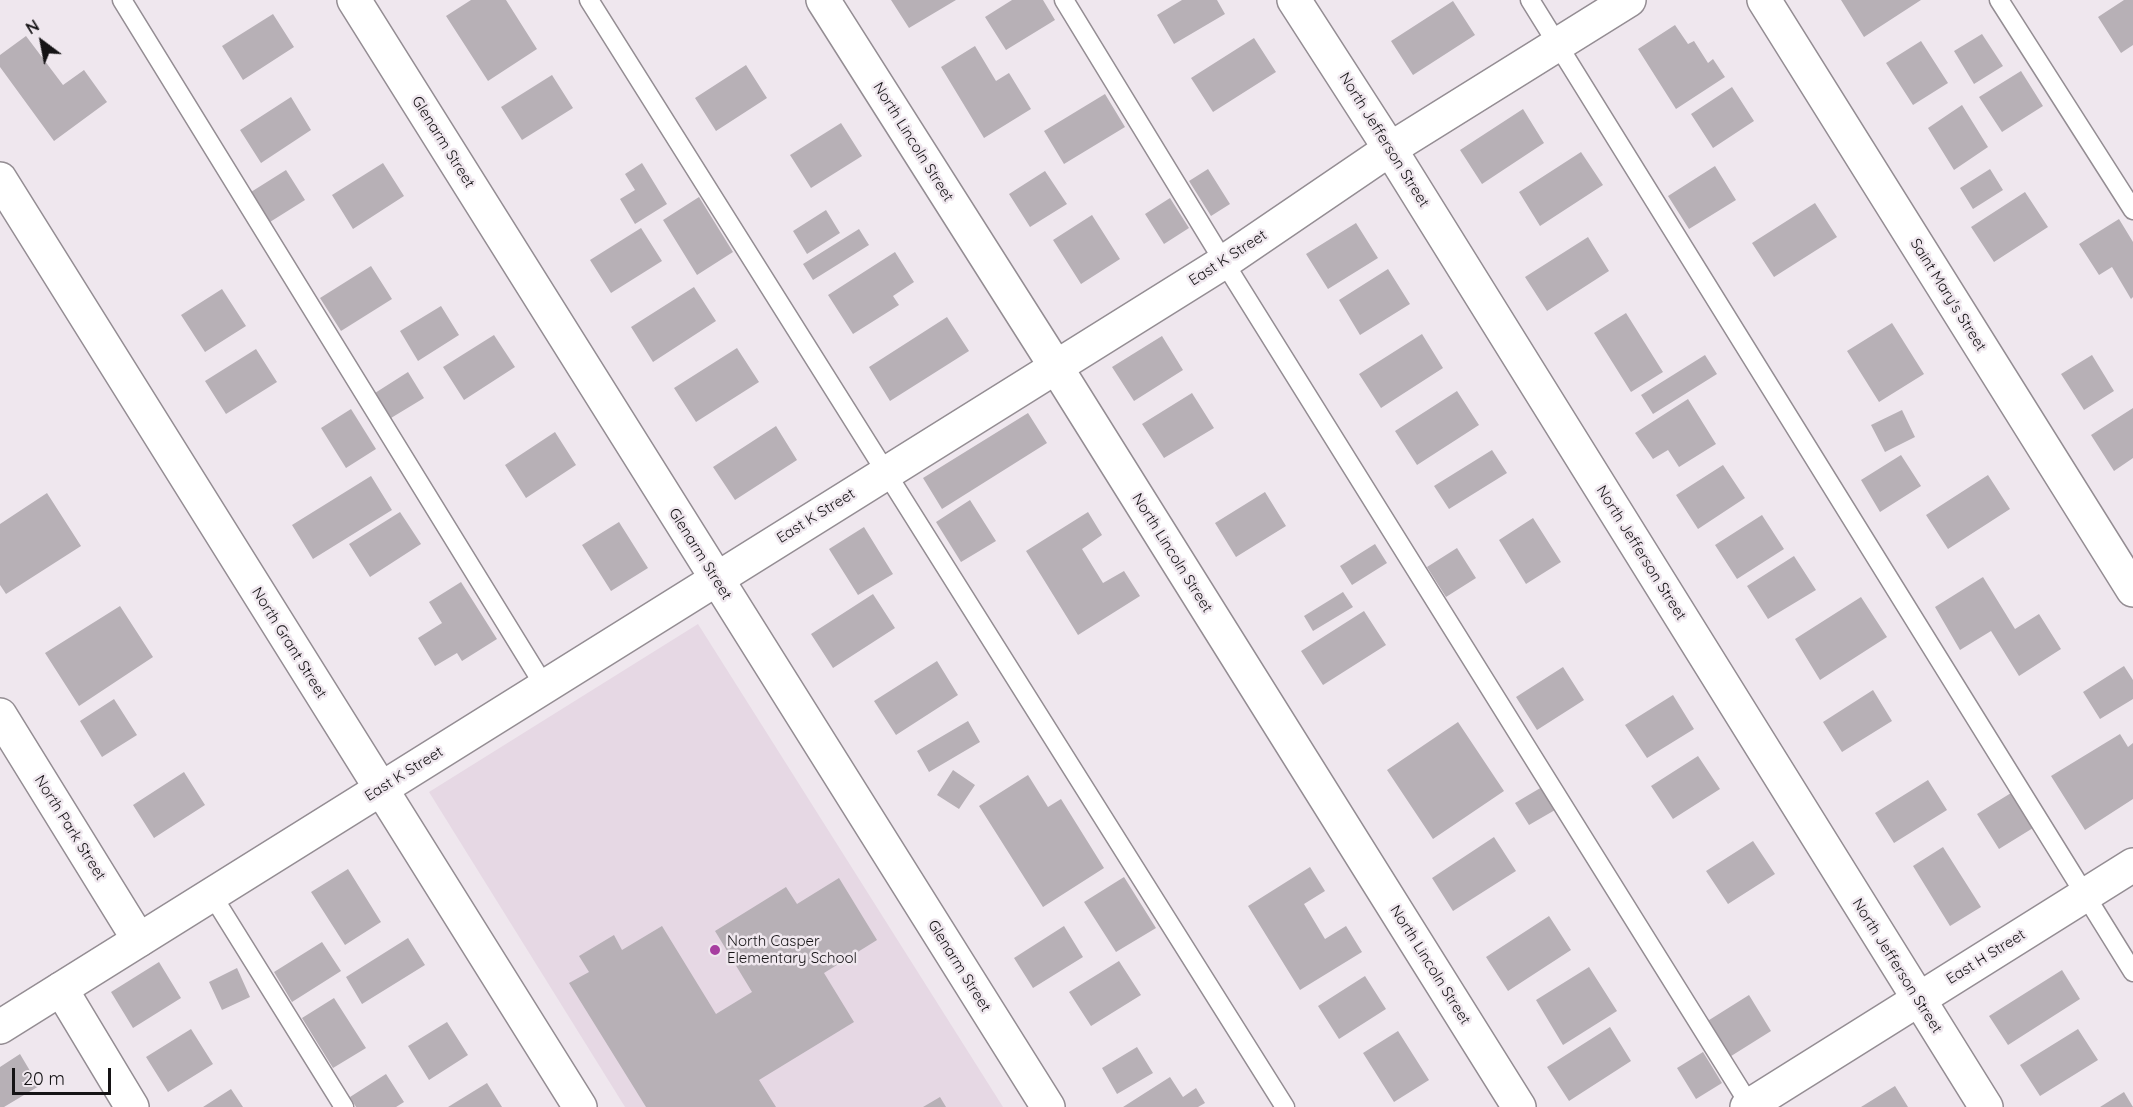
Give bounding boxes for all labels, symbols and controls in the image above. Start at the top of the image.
north arrow [12,12,72,72]
text: N [22,15,43,38]
street label: North Jefferson Street [1335,69,1433,211]
street label: North Lincoln Street [869,79,957,205]
street label: Glenarm Street [408,93,478,191]
street label: East K Street [1186,226,1270,290]
street label: Saint Mary's Street [1906,235,1990,355]
street label: North Jefferson Street [1592,482,1690,624]
street label: East K Street [773,485,859,547]
street label: North Lincoln Street [1128,490,1216,616]
street label: Glenarm Street [665,505,735,603]
street label: North Grant Street [248,584,330,702]
street label: East K Street [361,743,447,805]
street label: North Park Street [30,772,110,884]
street label: North Jefferson Street [1848,895,1946,1037]
street label: North Lincoln Street [1386,902,1474,1028]
street label: Glenarm Street [924,917,994,1015]
street label: East H Street [1943,926,2029,988]
place label: North Casper Elementary School [727,932,857,967]
marker: North Casper Elementary School [708,943,722,957]
scale bar [15,1056,114,1094]
text: 20 m [23,1067,65,1090]

